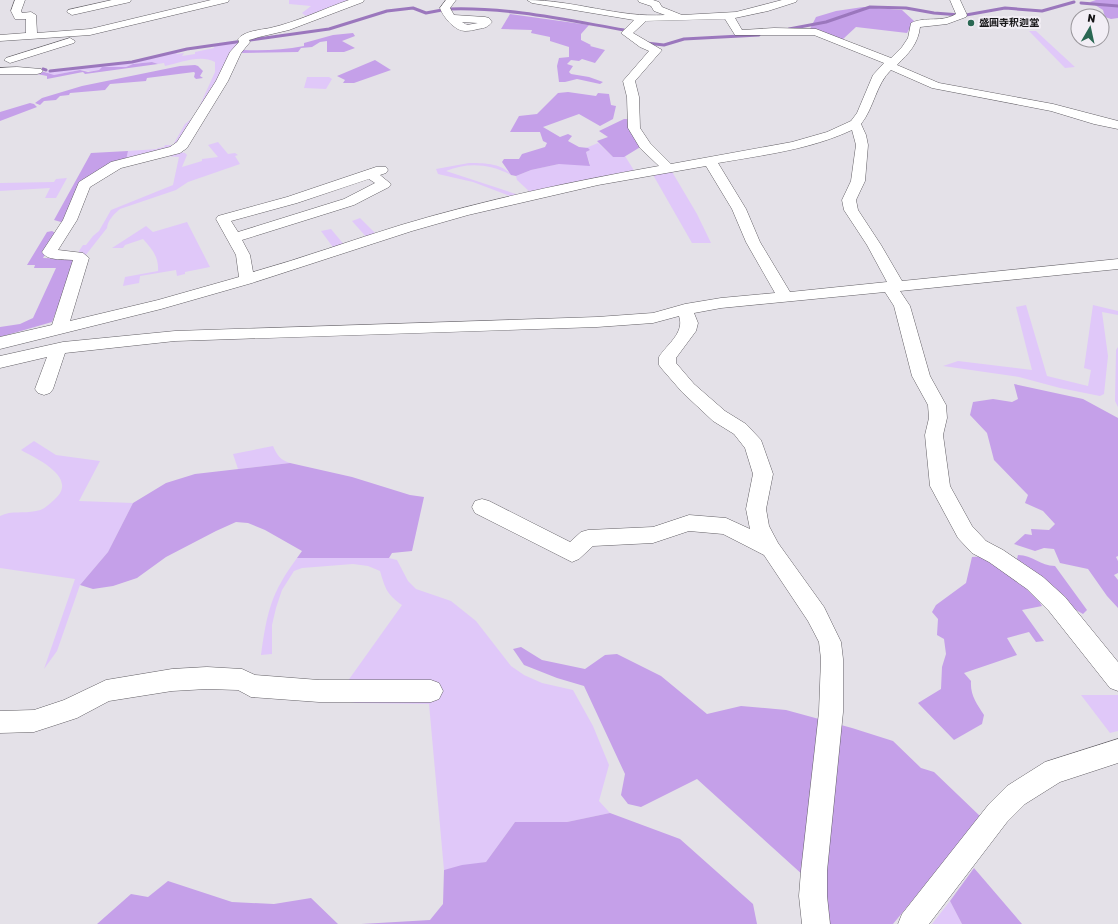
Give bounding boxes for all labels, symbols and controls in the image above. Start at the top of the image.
north arrow [1070,8,1110,48]
text: N [1087,12,1096,26]
place label: 盛圓寺釈迦堂 [979,17,1039,29]
marker: 盛圓寺釈迦堂 [966,18,976,28]

